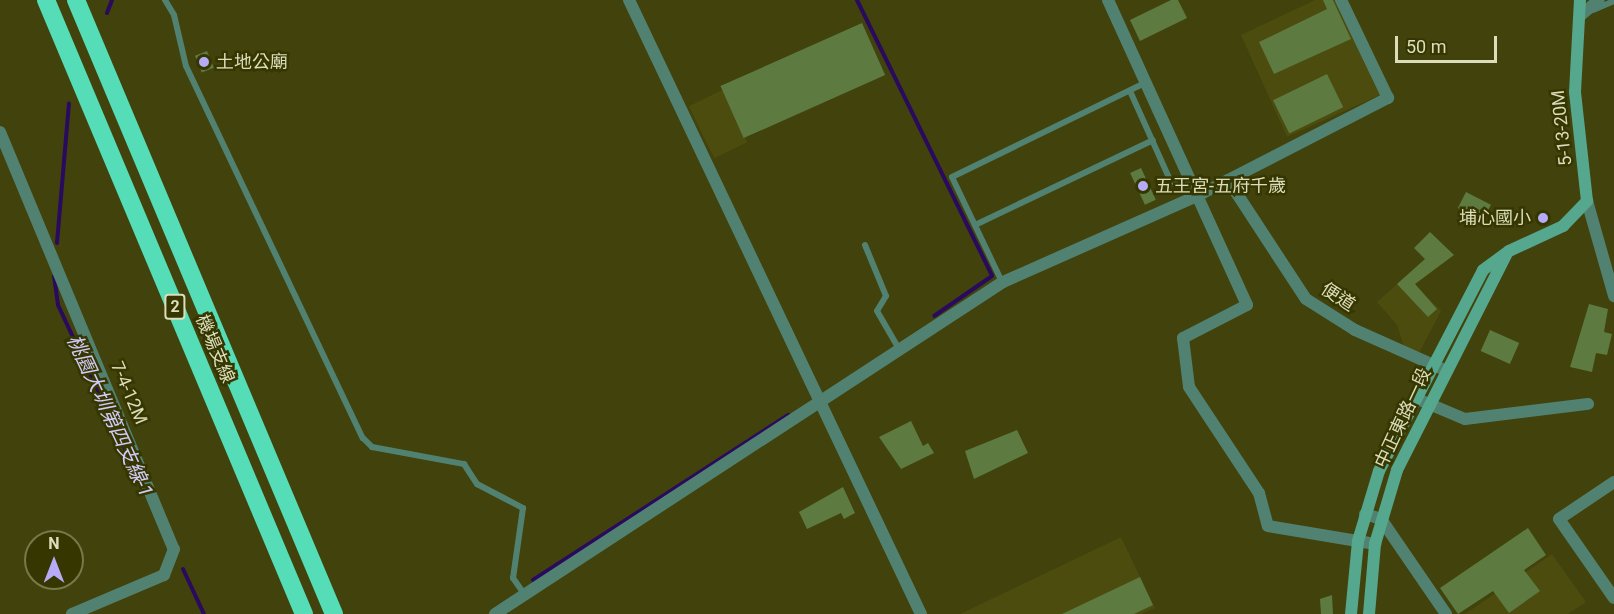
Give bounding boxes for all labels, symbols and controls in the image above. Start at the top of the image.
scale bar [1398,24,1500,62]
text: 50 m [1406,36,1446,57]
place label: 土地公廟 [216,51,288,73]
marker: 土地公廟 [197,55,211,69]
street label: 5-13-20M [1547,89,1577,167]
place label: 五王宮-五府千歲 [1155,175,1286,197]
marker: 五王宮-五府千歲 [1136,179,1150,193]
place label: 埔心國小 [1459,207,1531,229]
marker: 埔心國小 [1536,211,1550,225]
street label: 便道 [1317,278,1359,316]
road number: 2 [163,294,187,320]
street label: 機場支線 [191,312,239,386]
water label: 桃園大圳第四支線-1 [62,331,158,501]
street label: 7-4-12M [106,358,152,428]
street label: 中正東路一段 [1370,364,1436,472]
north arrow [24,530,84,590]
text: N [48,534,60,553]

